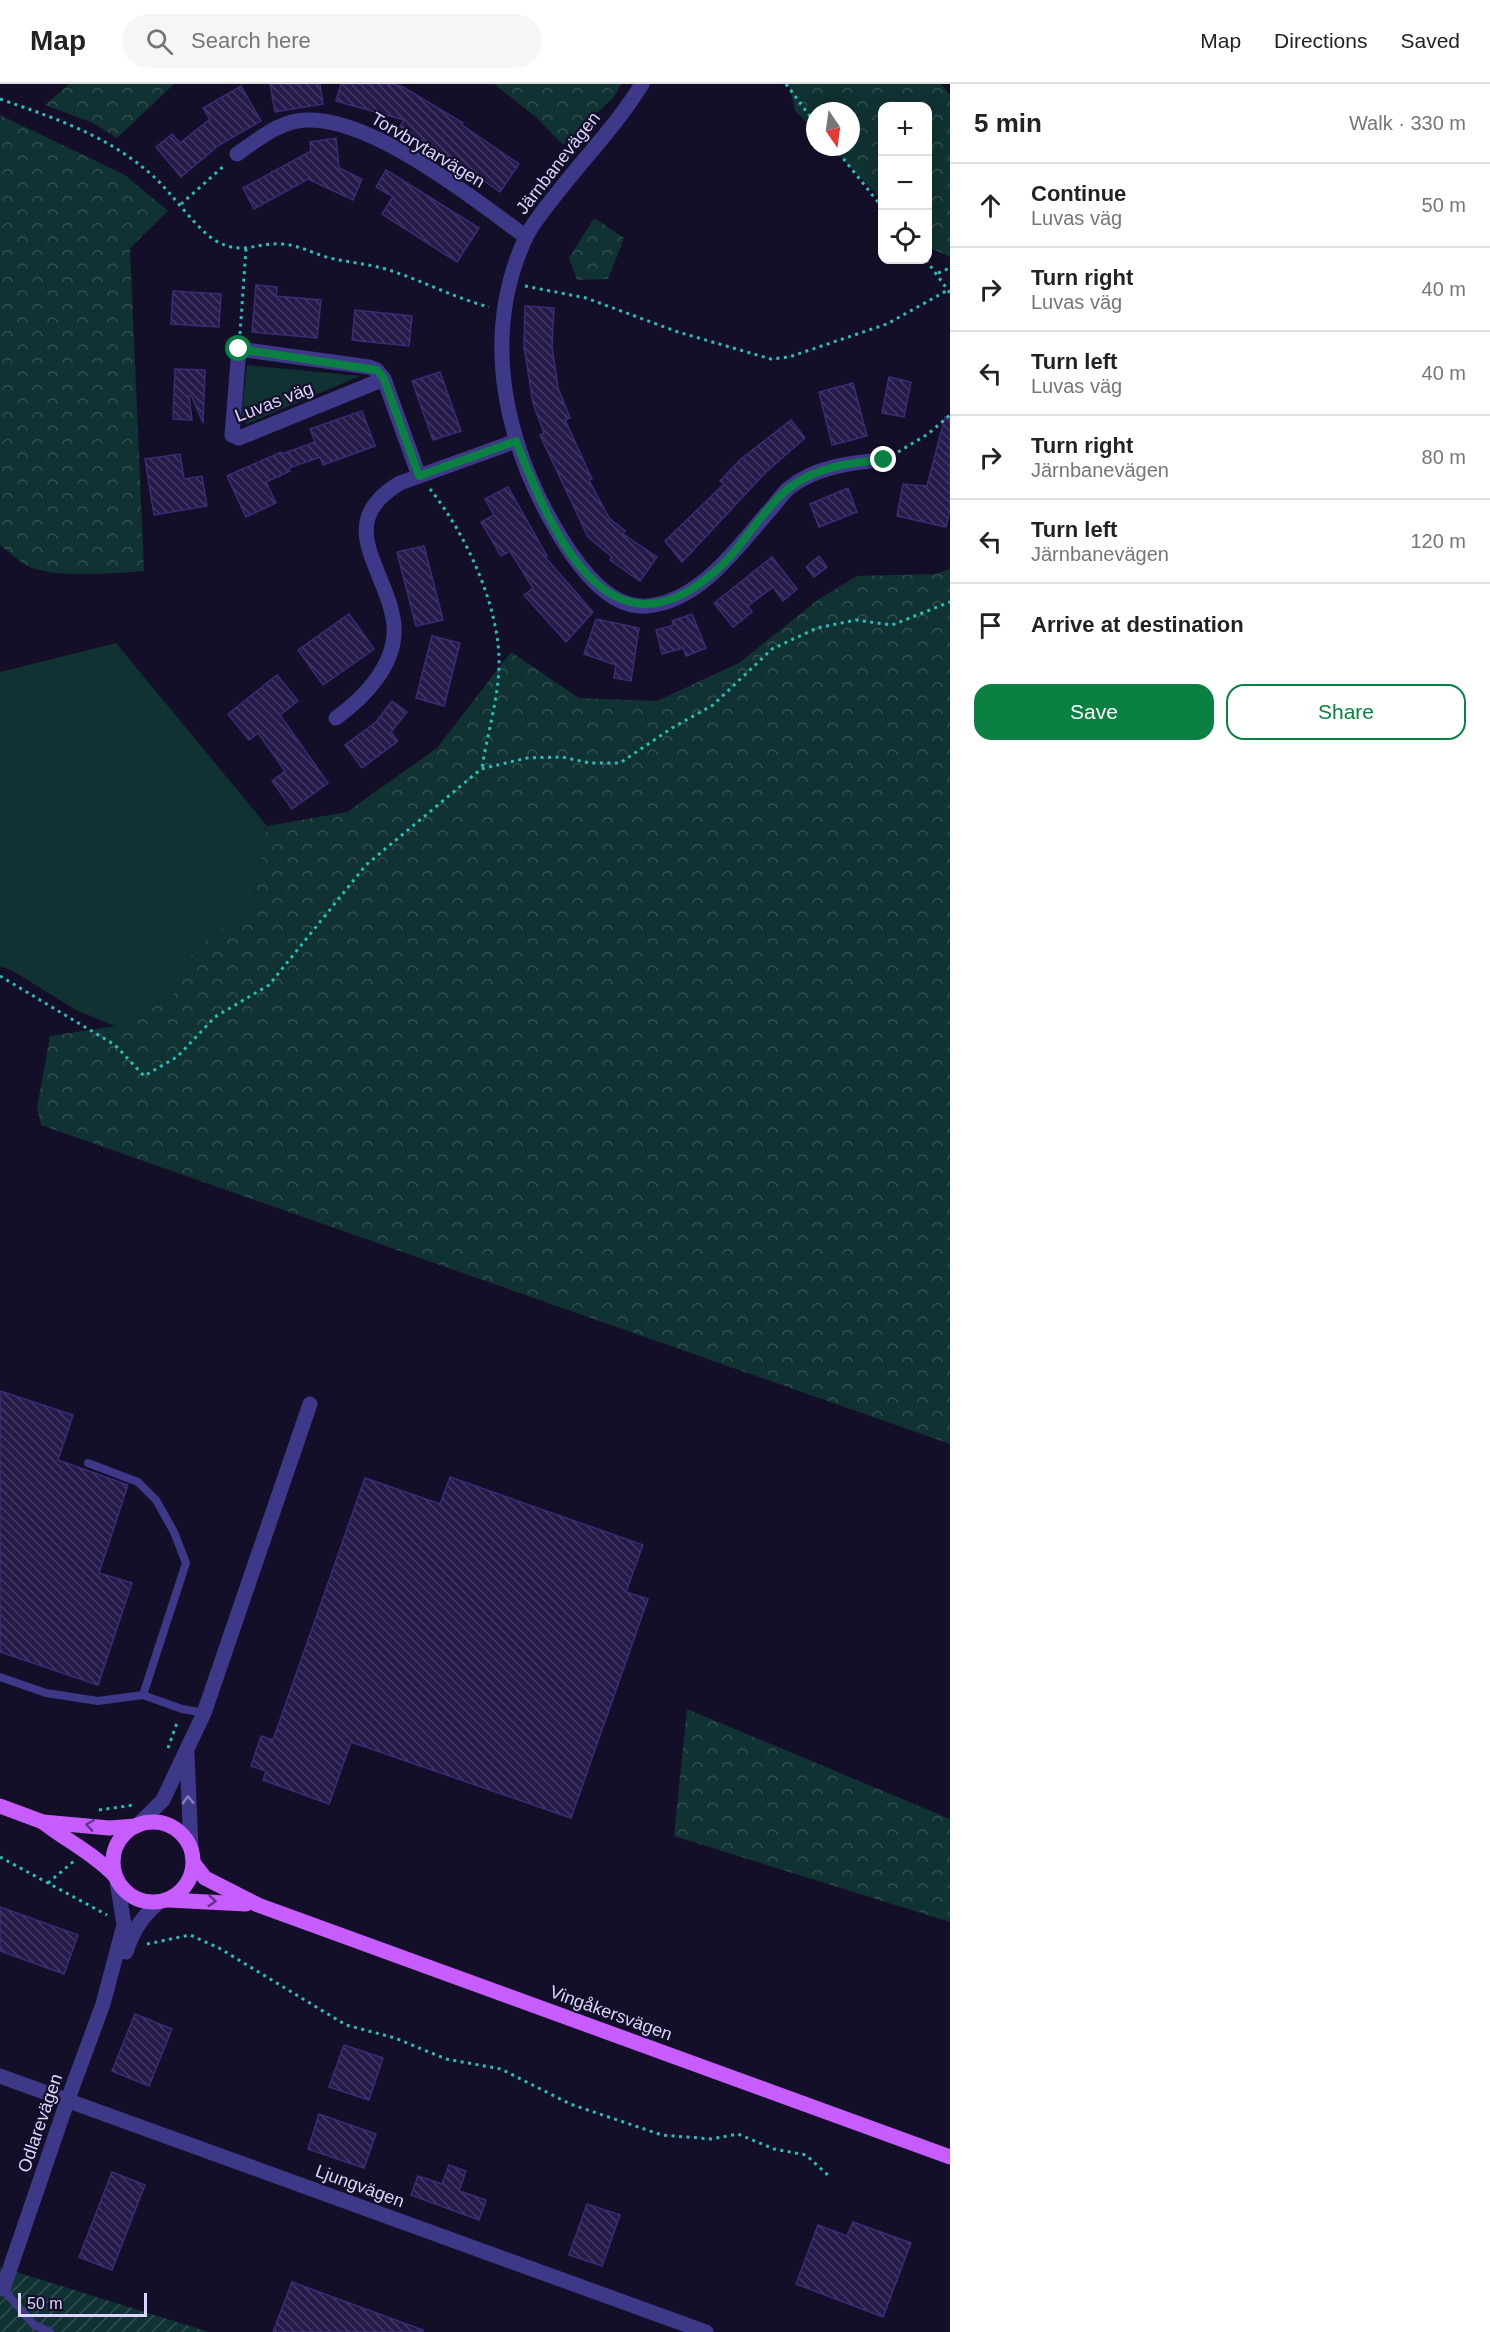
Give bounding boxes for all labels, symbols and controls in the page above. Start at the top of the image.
search box [122,14,542,68]
text: Map [30,25,86,56]
icon: search [143,25,176,58]
text: Search here [191,28,311,53]
text: Map [1200,29,1241,52]
text: Directions [1274,29,1367,52]
text: Saved [1400,29,1460,52]
north arrow [806,102,860,156]
map controls [878,102,932,264]
button: + [878,102,932,156]
street label: Torvbrytarvägen [368,108,488,192]
street label: Järnbanevägen [512,108,604,218]
text: 5 min [974,108,1042,138]
text: Walk · 330 m [1349,112,1466,134]
button: − [878,156,932,210]
text: Continue [1031,181,1126,206]
icon: ahead [974,189,1007,222]
text: 50 m [1422,194,1466,216]
text: Luvas väg [1031,207,1122,229]
button: locate [878,210,932,264]
text: Turn right [1031,265,1133,290]
icon: right [974,273,1007,306]
text: 40 m [1422,278,1466,300]
text: Luvas väg [1031,291,1122,313]
route start [225,335,251,361]
text: Turn left [1031,349,1117,374]
icon: left [974,357,1007,390]
text: 40 m [1422,362,1466,384]
text: Luvas väg [1031,375,1122,397]
street label: Luvas väg [232,378,316,426]
text: Turn right [1031,433,1133,458]
icon: right [974,441,1007,474]
route end [870,446,896,472]
text: 80 m [1422,446,1466,468]
text: Järnbanevägen [1031,459,1169,481]
text: Turn left [1031,517,1117,542]
icon: left [974,525,1007,558]
text: 120 m [1410,530,1466,552]
text: Järnbanevägen [1031,543,1169,565]
icon: arrive [974,609,1007,642]
text: Arrive at destination [1031,612,1244,637]
button: Save [974,684,1214,740]
button: Share [1226,684,1466,740]
one-way arrow [182,1795,195,1804]
one-way arrow [85,1820,94,1832]
one-way arrow [208,1894,217,1907]
street label: Vingåkersvägen [547,1982,675,2044]
street label: Odlarevägen [14,2071,66,2175]
street label: Ljungvägen [313,2161,407,2211]
scale bar [18,2290,147,2318]
text: 50 m [27,2295,63,2312]

